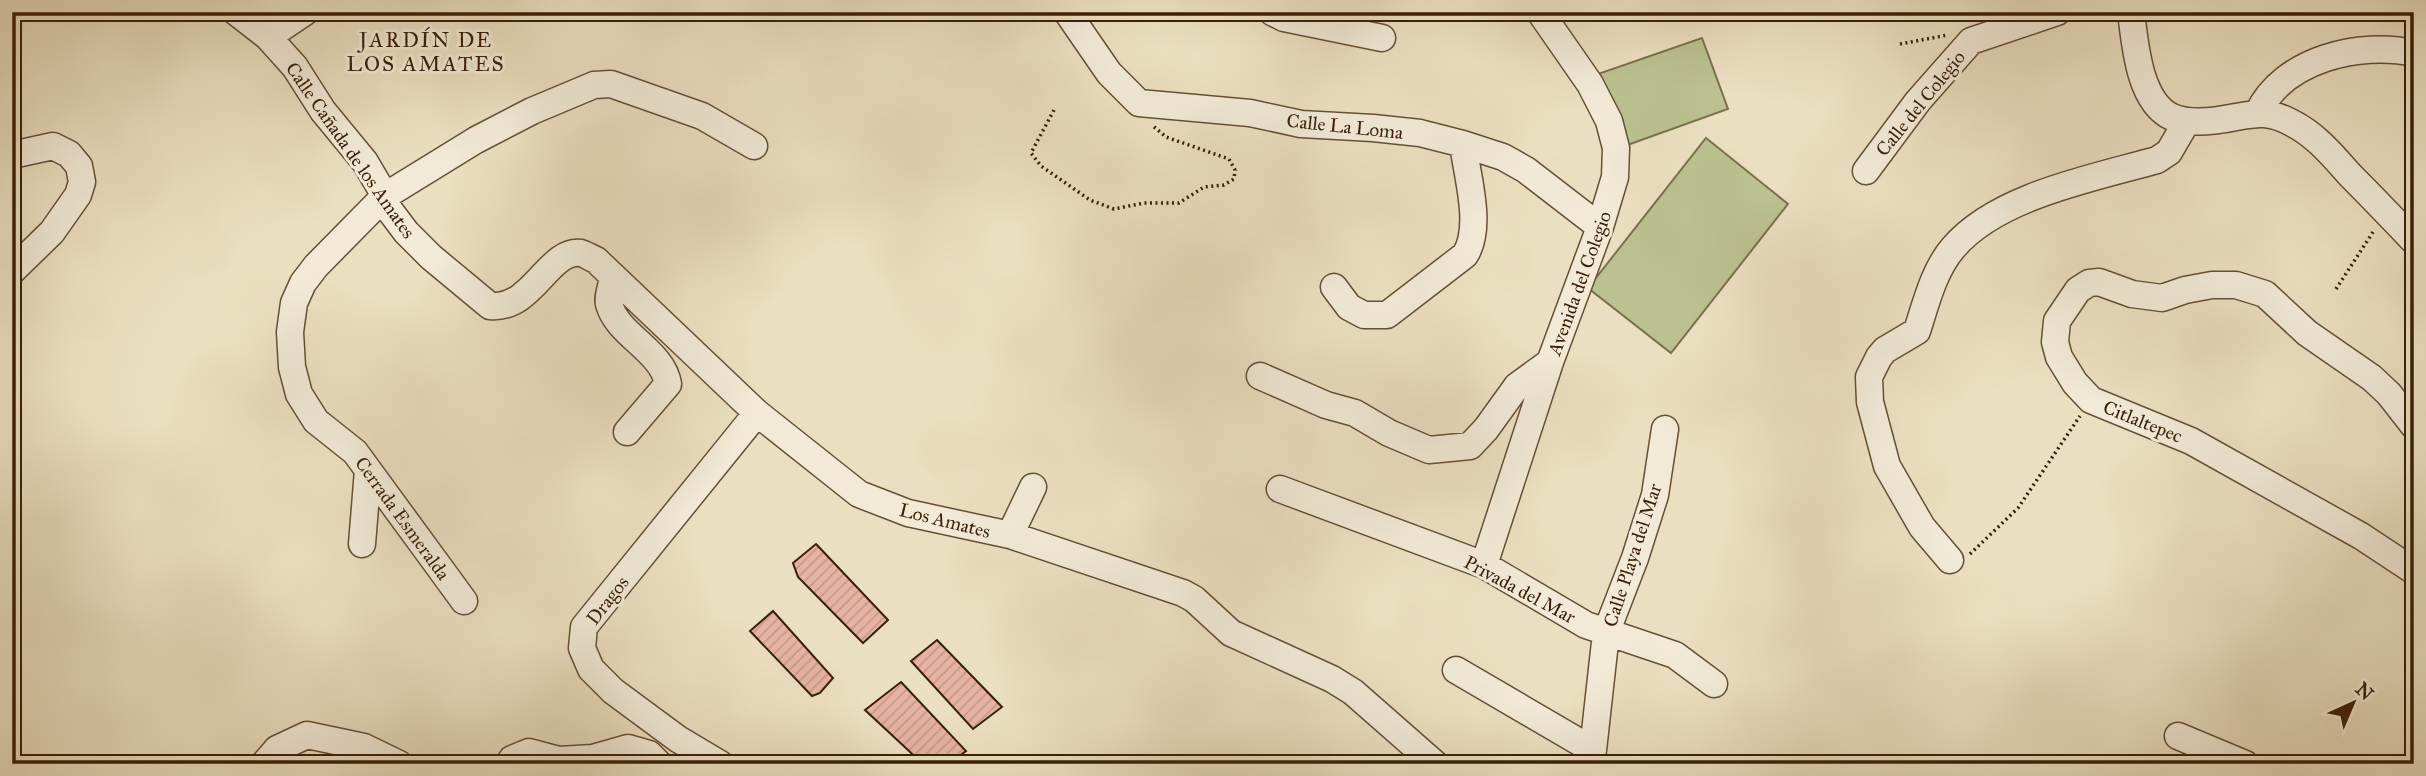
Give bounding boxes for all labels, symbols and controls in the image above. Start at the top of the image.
district label: JARDÍN DE LOS AMATES [346,26,506,77]
street label: Calle del Colegio [1871,46,1971,161]
street label: Calle Cañada de los Amates [281,58,420,243]
street label: Calle La Loma [1286,109,1405,144]
street label: Avenida del Colegio [1542,208,1617,360]
street label: Citlaltepec [2100,395,2186,448]
street label: Cerrada Esmeralda [350,452,456,585]
street label: Calle Playa del Mar [1598,480,1667,630]
street label: Los Amates [897,498,993,543]
street label: Privada del Mar [1460,550,1580,629]
street label: Dragos [581,571,634,630]
north arrow [2318,668,2388,738]
text: N [2351,677,2378,705]

